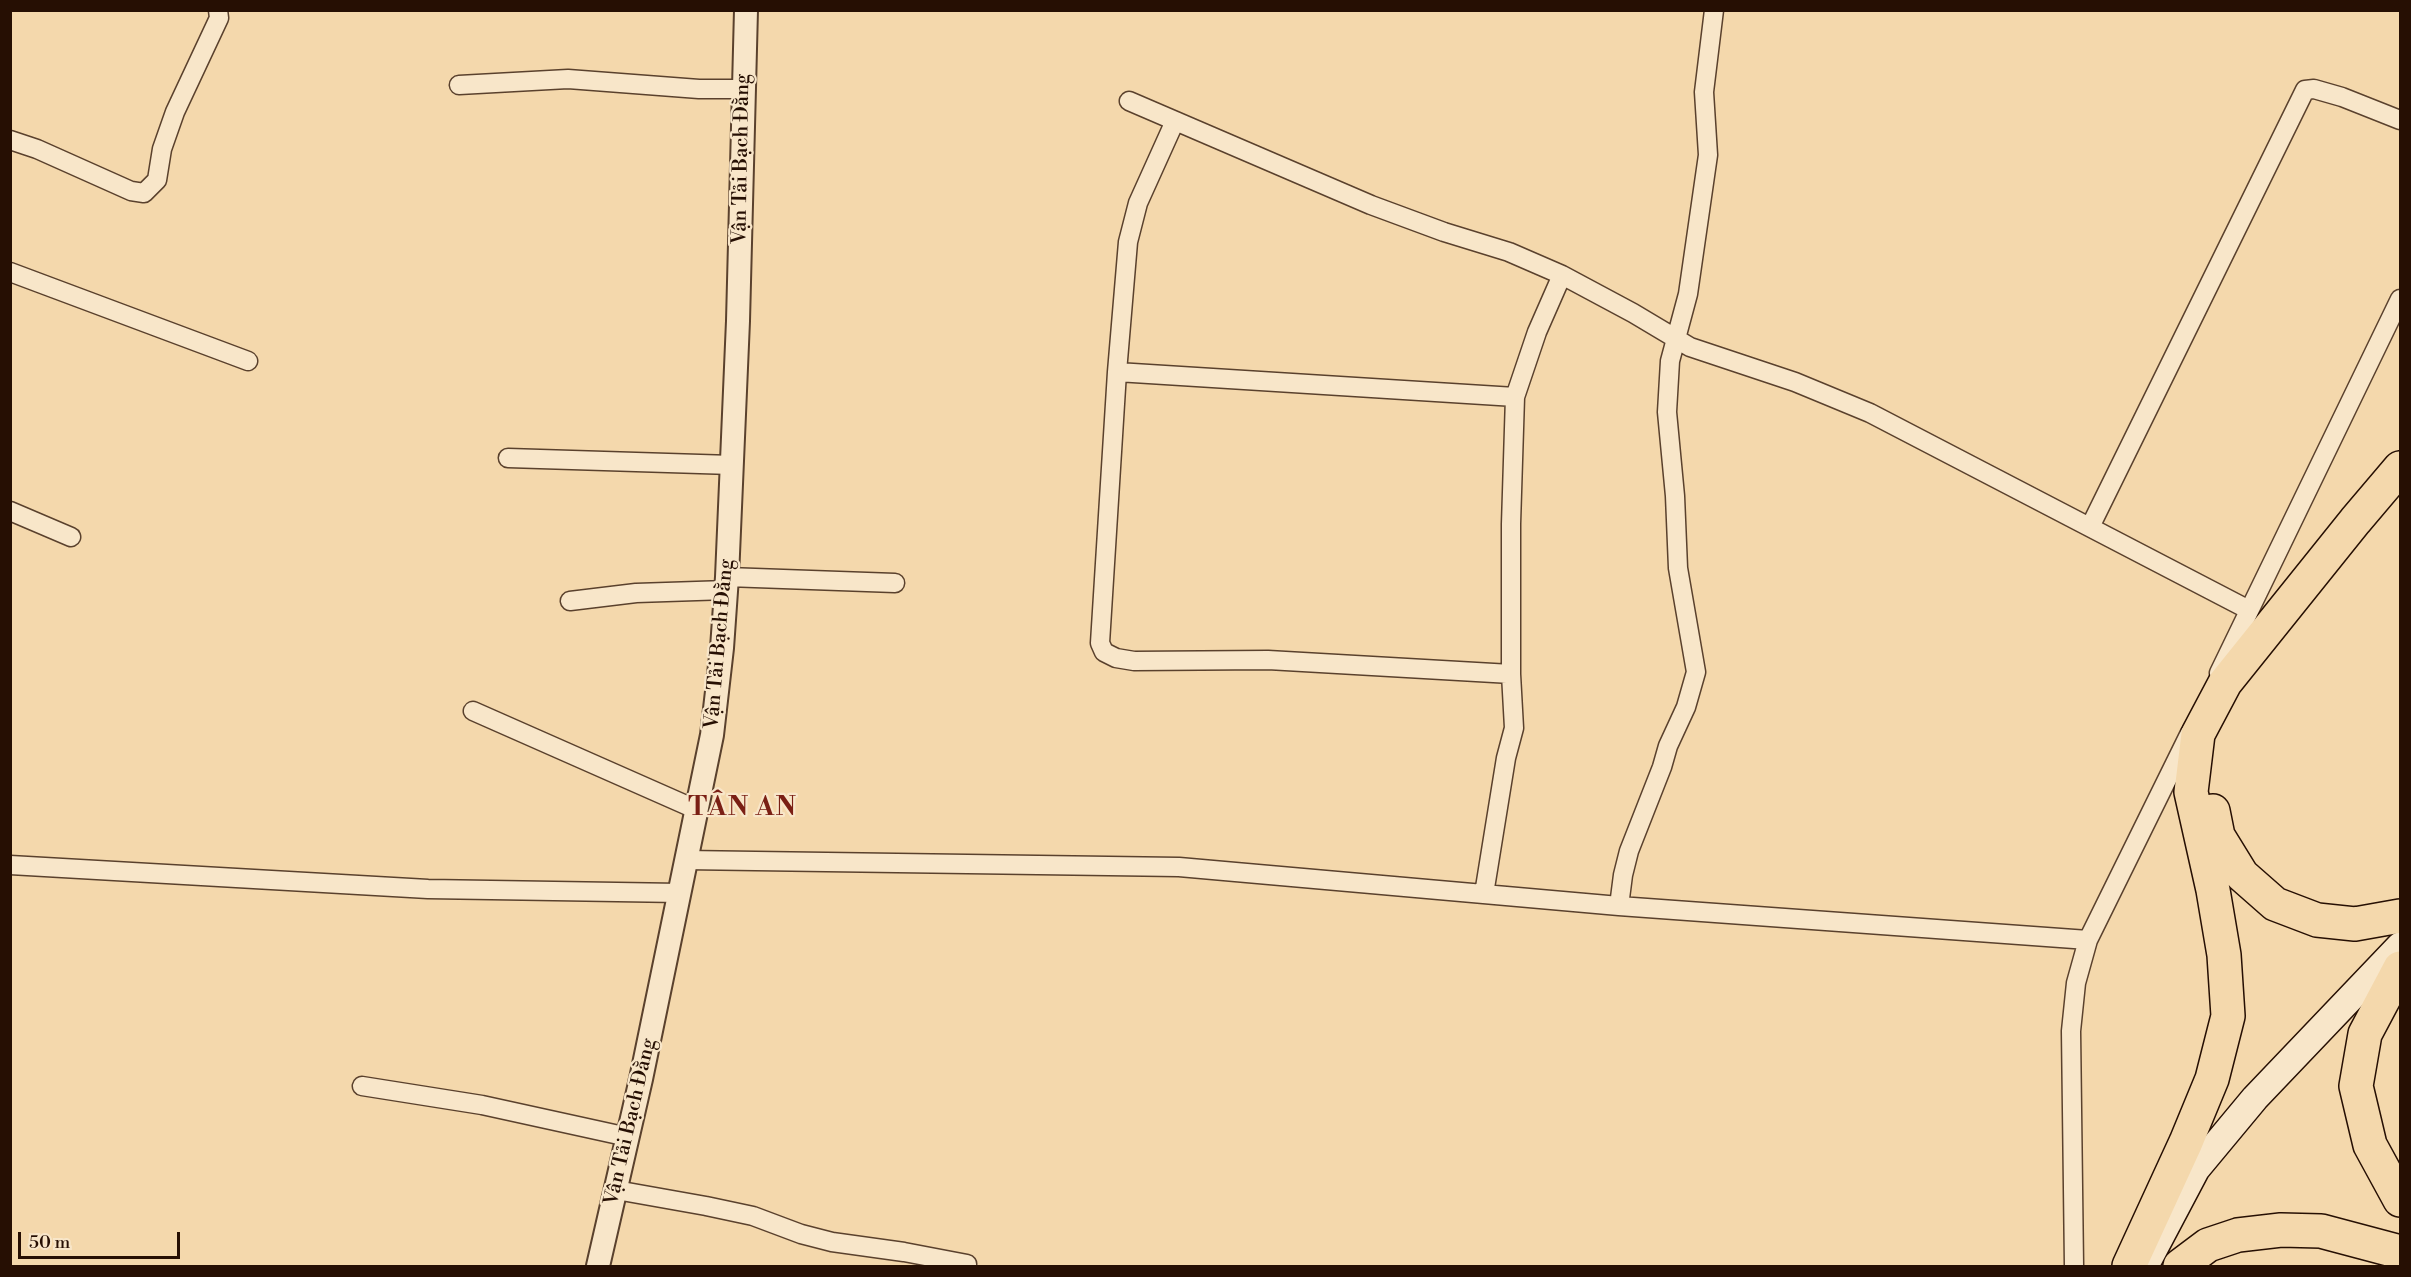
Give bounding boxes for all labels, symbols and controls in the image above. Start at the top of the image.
street label: Vận Tải Bạch Đằng [729,74,755,244]
street label: Vận Tải Bạch Đằng [701,558,739,730]
district label: TÂN AN [688,793,798,825]
street label: Vận Tải Bạch Đằng [600,1036,662,1208]
scale bar [21,1220,183,1258]
text: 50 m [29,1231,70,1254]

